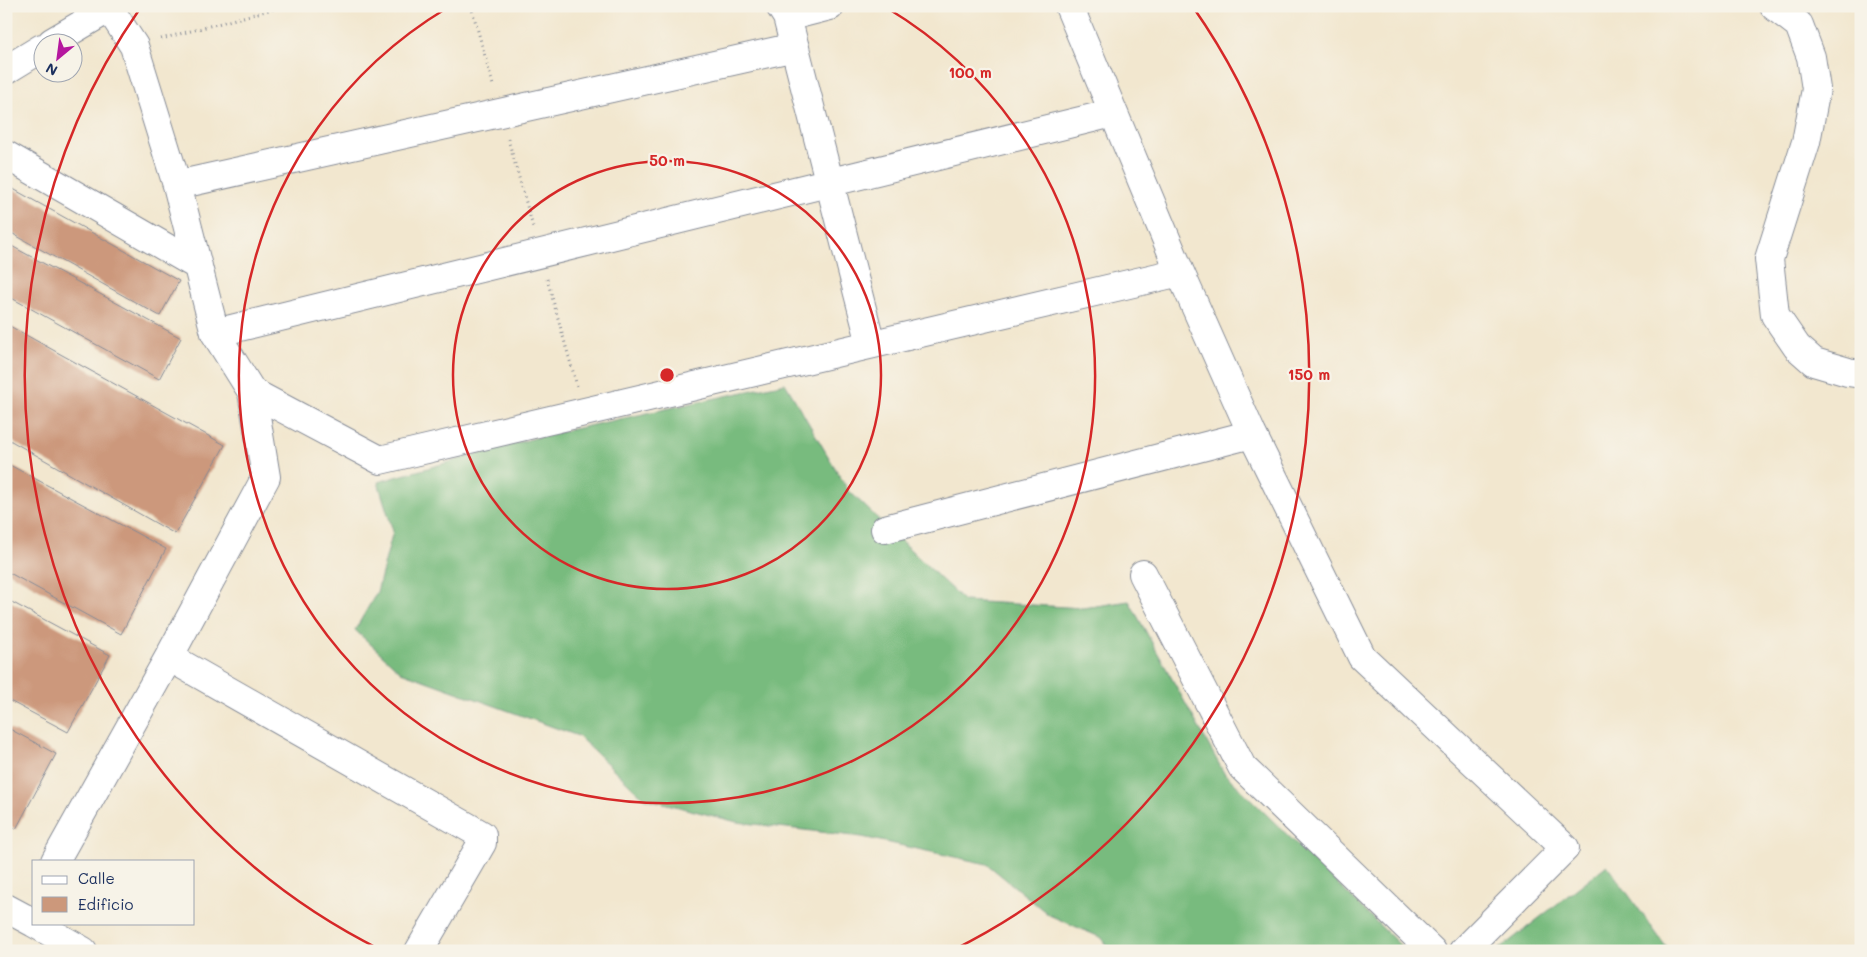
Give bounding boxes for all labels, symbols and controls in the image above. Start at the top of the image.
north arrow [32,32,82,82]
text: N [42,59,61,81]
text: 100 m [948,62,992,82]
text: 50 m [649,150,685,170]
text: 150 m [1288,364,1330,384]
centre of rings [658,366,676,384]
legend [32,860,195,924]
text: Calle [78,868,115,888]
text: Edificio [78,894,134,914]

